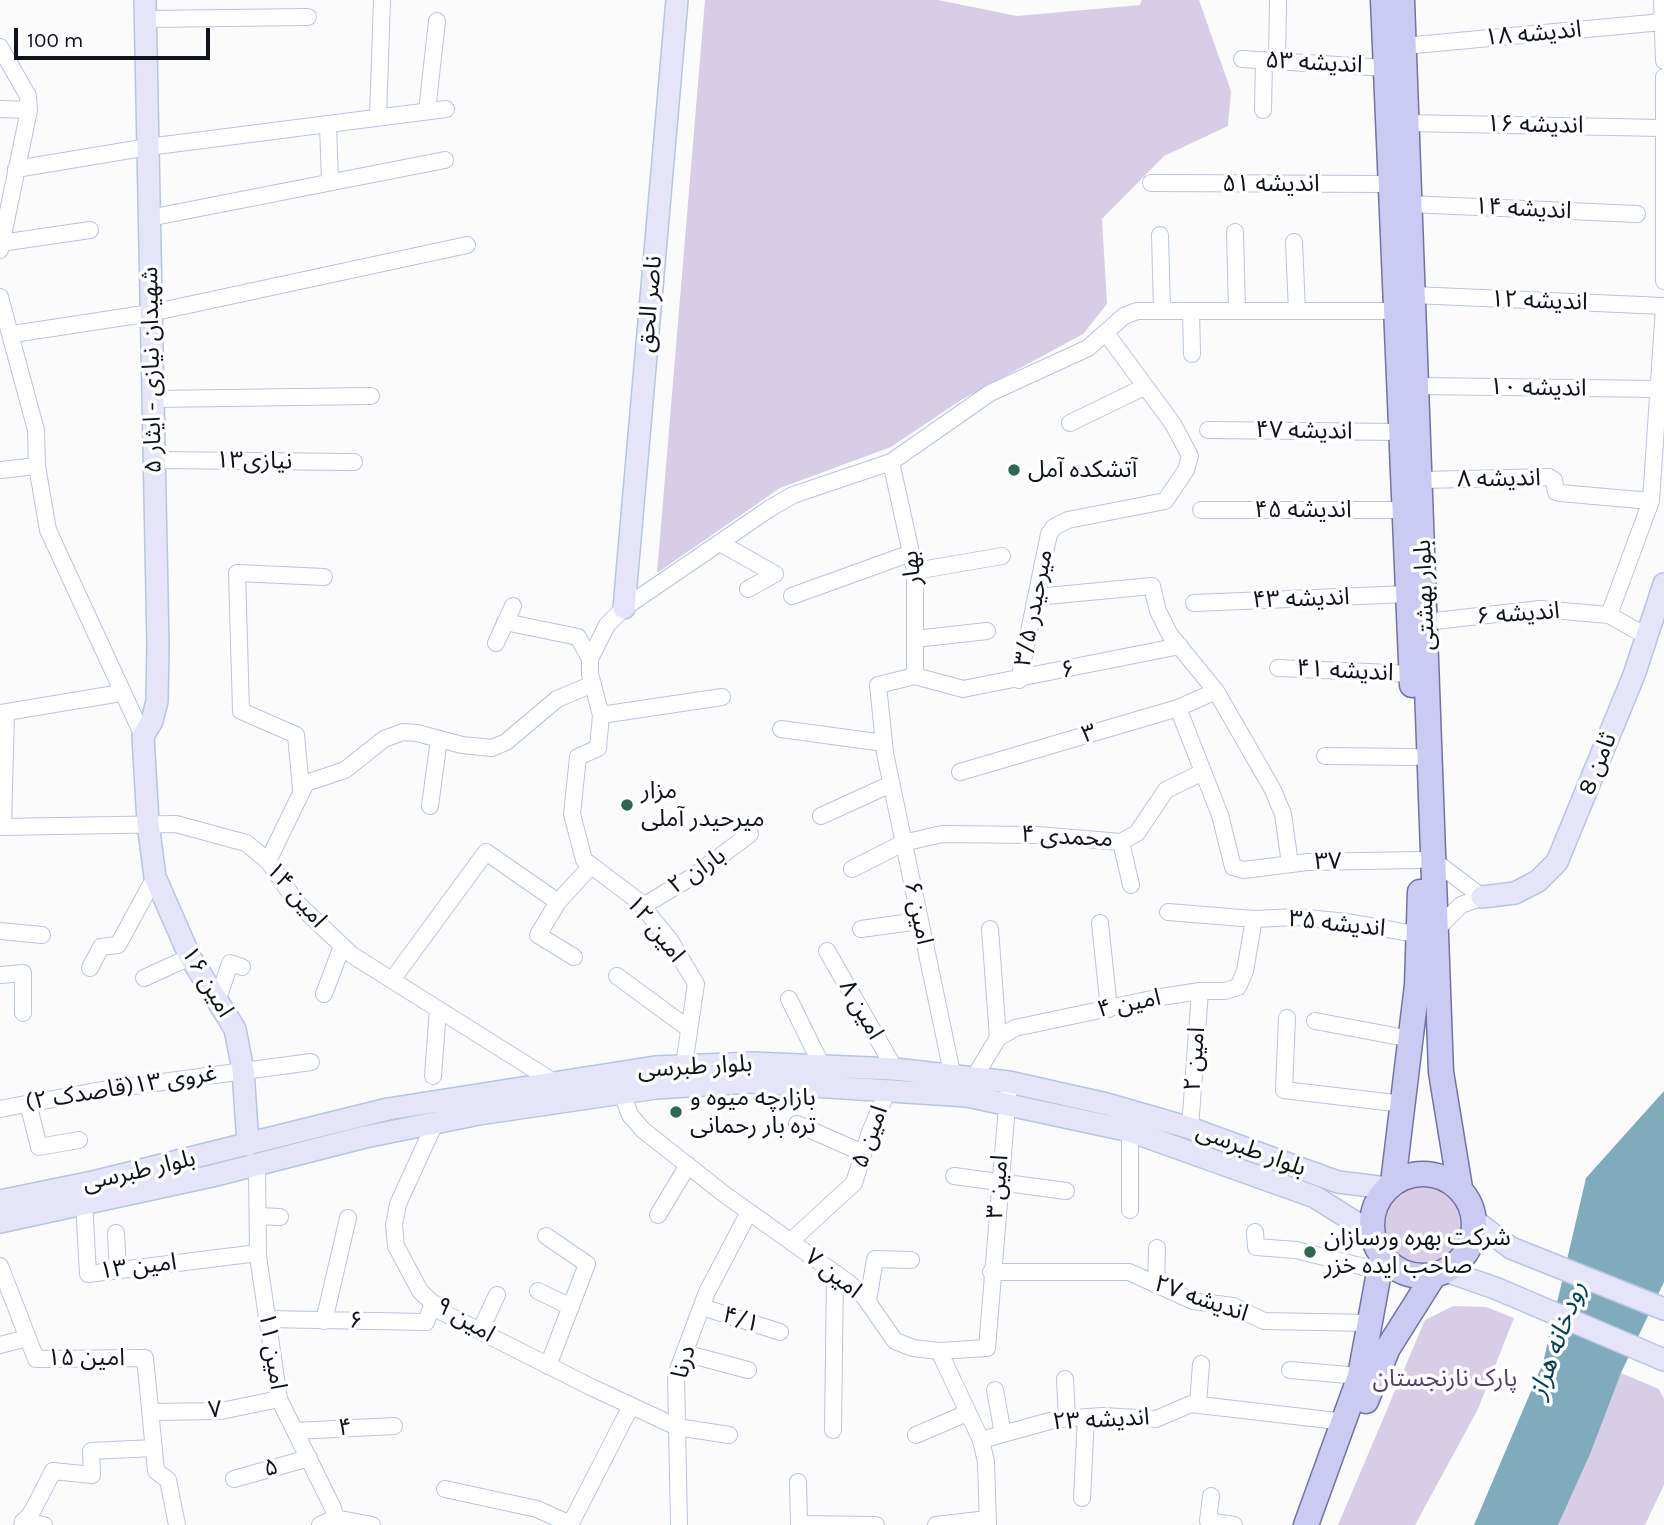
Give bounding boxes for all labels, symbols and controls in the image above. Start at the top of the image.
scale bar [18,14,214,58]
street label: اندیشه ۱۸ [1483,15,1583,53]
text: 100 m [27,28,84,52]
street label: اندیشه ۵۳ [1265,46,1363,80]
street label: اندیشه ۱۶ [1486,110,1584,140]
street label: اندیشه ۵۱ [1222,170,1320,198]
street label: اندیشه ۱۴ [1474,192,1572,226]
street label: ناصر الحق [631,254,669,354]
street label: شهیدان نیازی - ایثار ۵ [136,266,168,474]
street label: اندیشه ۱۲ [1490,285,1588,317]
street label: اندیشه ۱۰ [1489,373,1587,403]
street label: اندیشه ۴۷ [1255,416,1353,446]
street label: نیازی۱۳ [215,446,293,476]
place label: آتشکده آمل [1028,456,1137,484]
marker: آتشکده آمل [1006,462,1022,478]
street label: اندیشه ۸ [1457,464,1541,494]
street label: اندیشه ۴۵ [1254,496,1352,524]
street label: بلوار بهشتی [1409,539,1441,651]
street label: میرحیدر ۳/۵ [1009,547,1059,669]
street label: بهار [896,549,928,587]
street label: اندیشه ۴۳ [1252,583,1350,615]
street label: اندیشه ۶ [1475,597,1561,631]
street label: ۶ [1058,654,1078,686]
street label: اندیشه ۴۱ [1296,654,1394,688]
street label: ۳ [1078,718,1100,750]
street label: ثامن 8 [1573,729,1623,799]
place label: مزار میرحیدر آملی [641,777,765,833]
marker: مزار میرحیدر آملی [619,797,635,813]
street label: محمدی ۴ [1020,820,1114,854]
street label: باران ۲ [663,841,731,901]
street label: ۳۷ [1314,847,1342,877]
street label: امین ۱۴ [260,856,332,934]
street label: امین ۶ [897,879,939,947]
street label: امین ۱۲ [619,890,691,968]
street label: اندیشه ۳۵ [1287,905,1387,943]
street label: امین ۱۶ [175,941,239,1023]
street label: امین ۸ [832,975,890,1045]
street label: امین ۴ [1095,983,1163,1025]
street label: امین ۲ [1178,1026,1212,1092]
street label: بلوار طبرسی [637,1050,753,1084]
street label: غروی ۱۳(قاصدک ۲) [23,1059,219,1117]
place label: بازارچه میوه و تره بار رحمانی [690,1084,816,1140]
street label: امین ۵ [845,1102,895,1172]
marker: بازارچه میوه و تره بار رحمانی [668,1104,684,1120]
street label: بلوار طبرسی [1192,1117,1310,1183]
street label: بلوار طبرسی [80,1144,198,1198]
street label: امین ۳ [981,1154,1015,1220]
place label: شرکت بهره ورسازان صاحب ایده خزر [1324,1224,1511,1280]
street label: امین ۷ [799,1243,867,1305]
marker: شرکت بهره ورسازان صاحب ایده خزر [1302,1244,1318,1260]
street label: امین ۱۳ [98,1248,178,1286]
street label: اندیشه ۲۷ [1150,1270,1252,1328]
water label: رودخانه هراز [1522,1277,1594,1403]
street label: امین ۹ [430,1291,500,1349]
street label: ۴/۱ [719,1300,763,1340]
street label: ۶ [349,1306,363,1336]
street label: امین ۱۱ [252,1310,292,1392]
street label: درنا [666,1342,702,1382]
street label: امین ۱۵ [47,1344,125,1372]
park label: پارک نارنجستان [1373,1365,1517,1393]
street label: ۷ [207,1395,223,1425]
street label: اندیشه ۲۳ [1052,1403,1150,1437]
street label: ۴ [337,1413,353,1443]
street label: ۵ [260,1452,282,1484]

